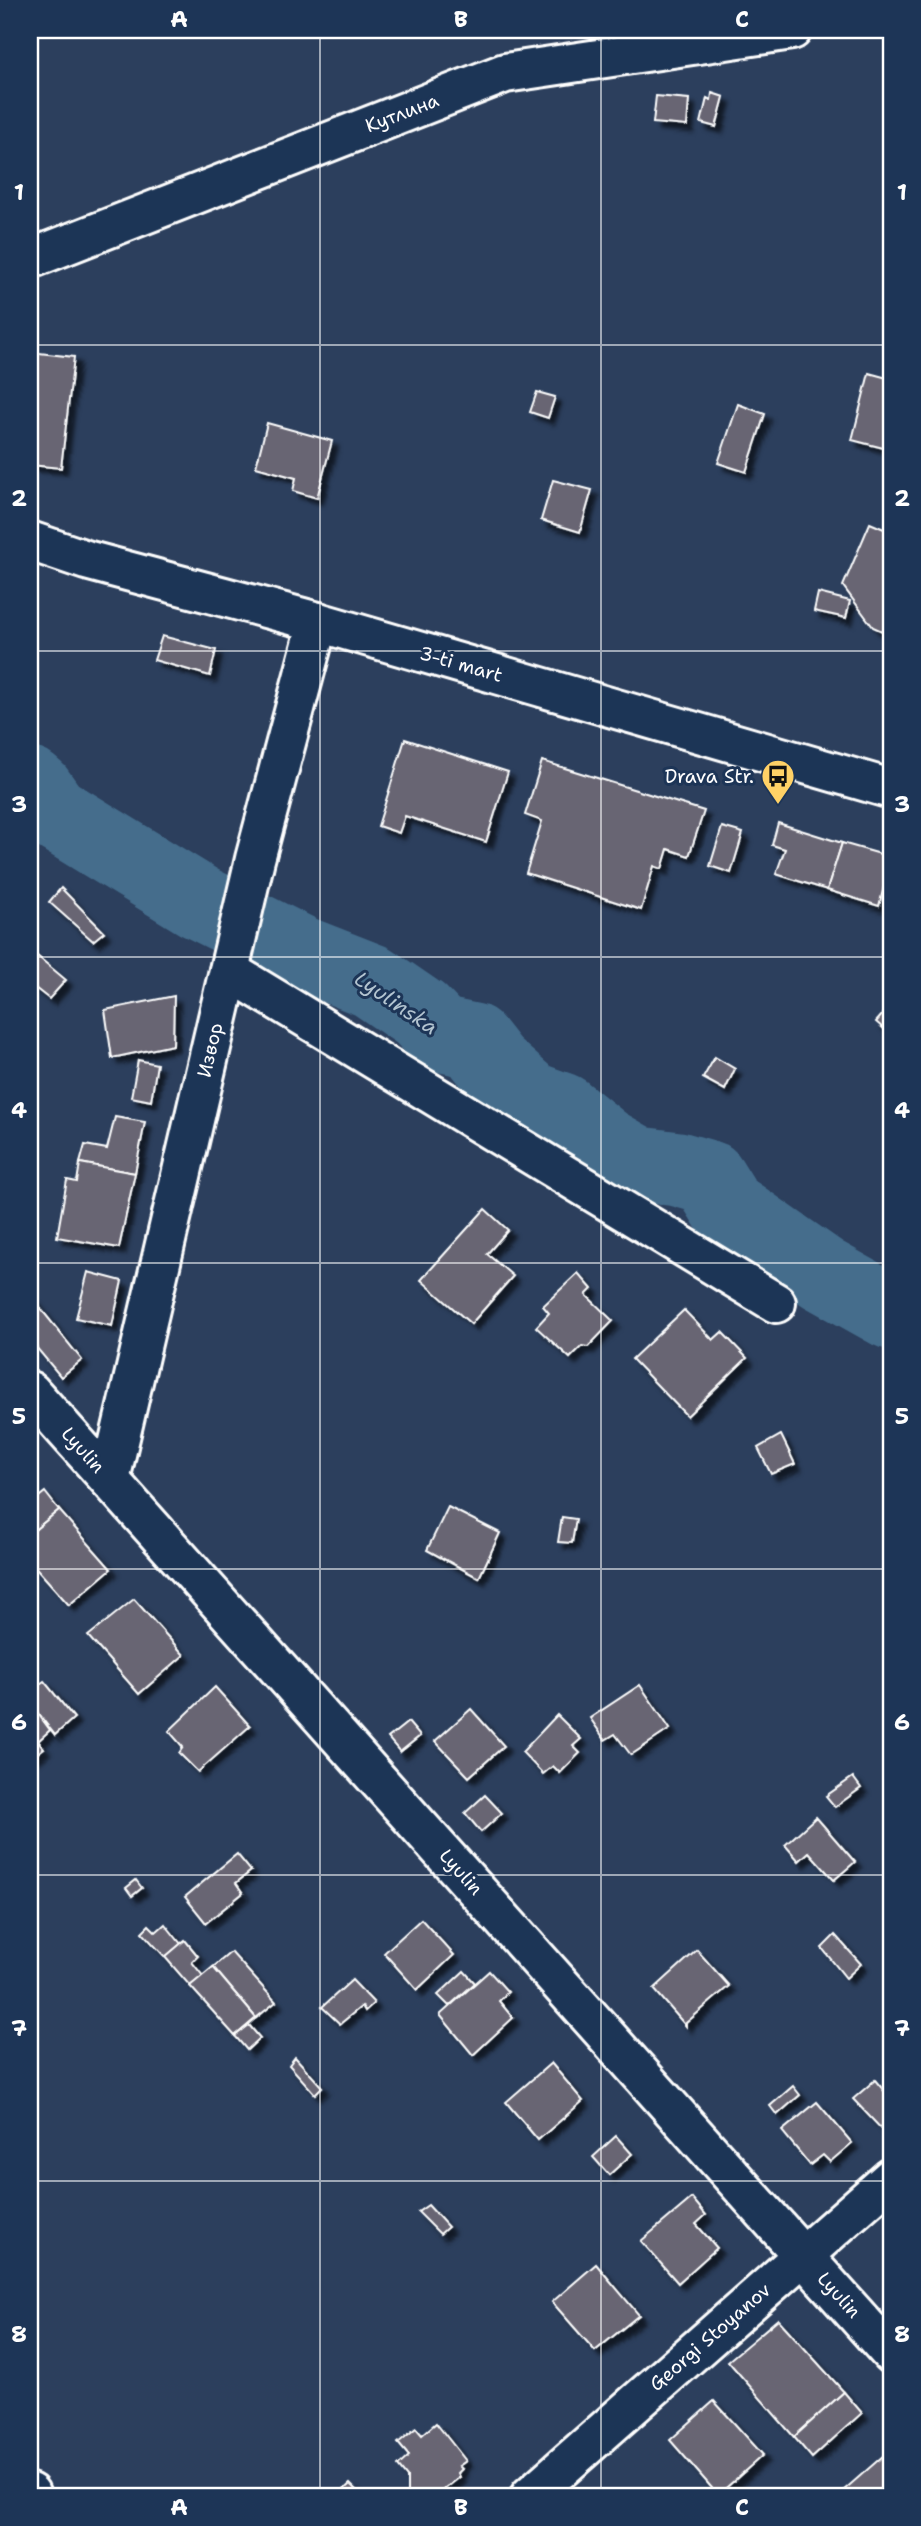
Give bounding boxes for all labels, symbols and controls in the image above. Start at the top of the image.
text: A [170,4,188,34]
text: B [454,4,468,34]
text: C [735,4,749,34]
street label: Кутлина [362,88,442,138]
text: 1 [14,177,24,207]
text: 1 [897,177,907,207]
text: 2 [11,483,27,513]
text: 2 [894,483,910,513]
street label: 3-ti mart [417,640,505,688]
bus stop icon: Drava Str. [759,757,797,806]
place label: Drava Str. [665,764,754,789]
text: 3 [11,789,27,819]
text: 3 [894,789,910,819]
water label: Lyulinska [349,965,443,1041]
street label: Извор [192,1020,228,1080]
text: 4 [11,1095,27,1125]
text: 4 [894,1095,910,1125]
text: 5 [12,1401,26,1431]
text: 5 [895,1401,909,1431]
street label: Lyulin [56,1422,110,1478]
text: 6 [11,1707,27,1737]
text: 6 [894,1707,910,1737]
street label: Lyulin [434,1844,488,1900]
text: 7 [11,2013,27,2043]
text: 7 [894,2013,910,2043]
street label: Lyulin [812,2267,866,2323]
street label: Georgi Stoyanov [644,2277,776,2397]
text: 8 [11,2319,27,2349]
text: 8 [894,2319,910,2349]
text: A [170,2492,188,2522]
text: B [454,2492,468,2522]
text: C [735,2492,749,2522]

